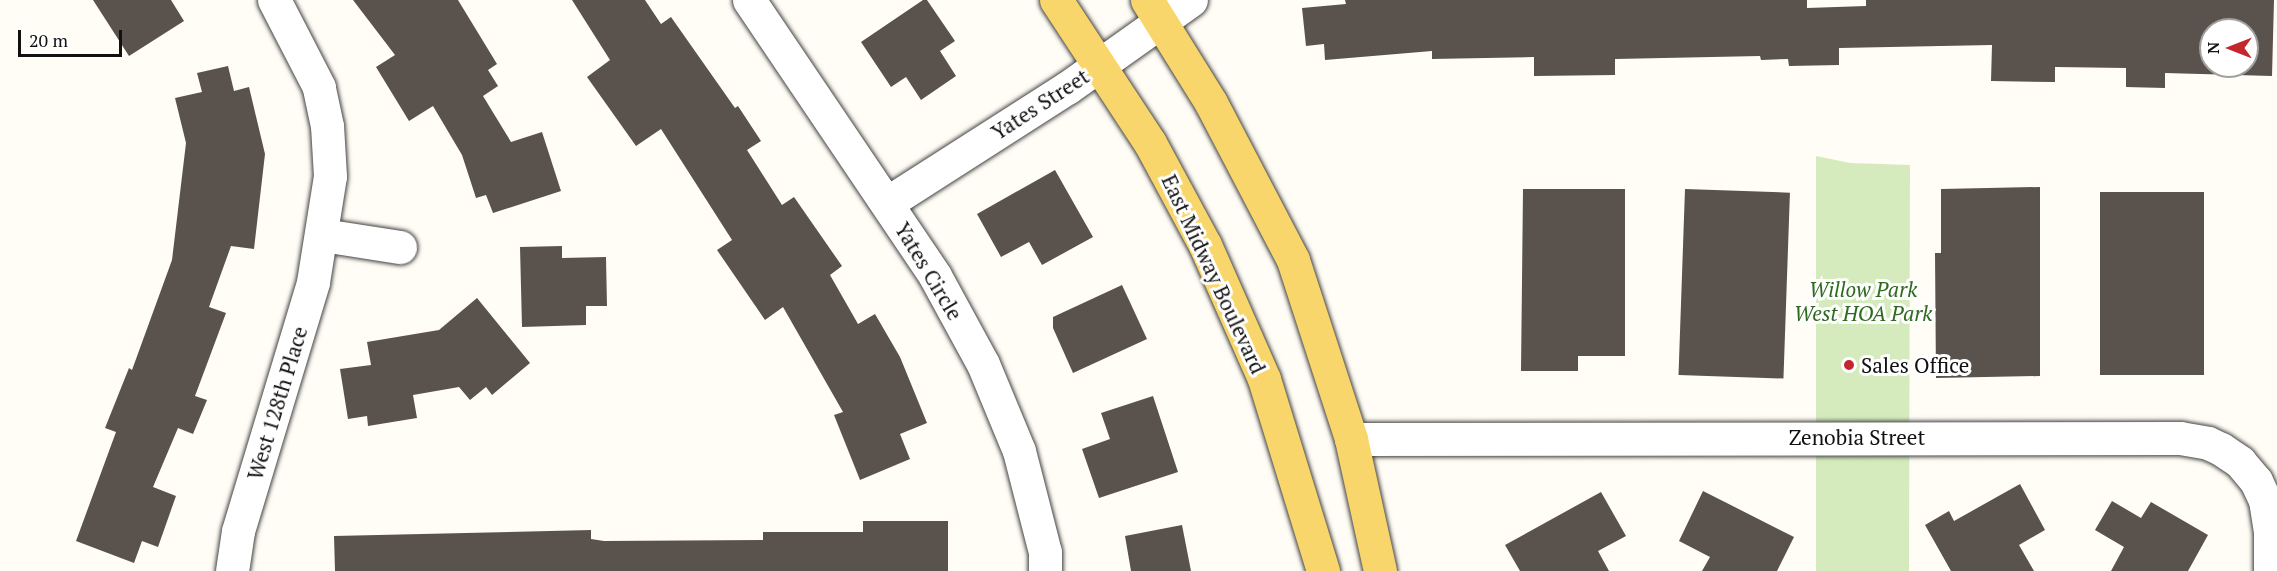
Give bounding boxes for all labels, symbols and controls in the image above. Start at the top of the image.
scale bar [21,18,124,56]
north arrow [2199,18,2259,78]
text: 20 m [29,28,68,52]
text: N [2202,42,2224,54]
street label: Yates Street [987,63,1093,145]
street label: East Midway Boulevard [1157,170,1271,378]
street label: Yates Circle [890,218,968,324]
park label: Willow Park West HOA Park [1793,276,1933,326]
street label: West 128th Place [242,323,312,483]
place label: Sales Office [1861,352,1969,378]
marker: Sales Office [1842,358,1856,372]
street label: Zenobia Street [1789,424,1925,450]

